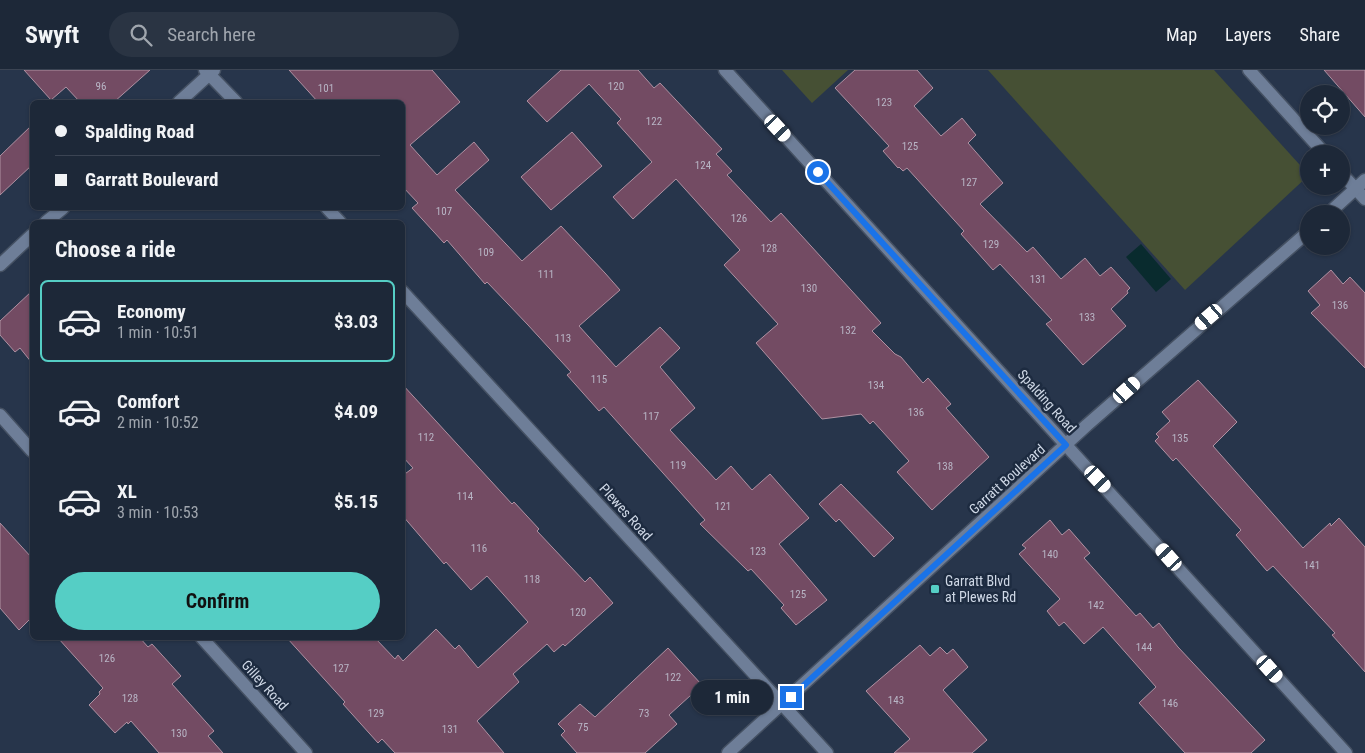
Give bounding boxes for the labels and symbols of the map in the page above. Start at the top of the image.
house number: 96 [96,80,106,93]
house number: 120 [608,80,624,93]
house number: 101 [318,82,334,95]
house number: 123 [876,96,892,109]
car [762,112,793,144]
house number: 122 [646,115,662,128]
house number: 125 [902,140,918,153]
house number: 124 [695,159,712,172]
route start [807,161,829,183]
house number: 127 [961,176,977,189]
house number: 107 [436,205,452,218]
house number: 126 [731,212,747,225]
house number: 129 [983,238,999,251]
house number: 128 [761,242,777,255]
house number: 109 [478,246,494,259]
house number: 111 [538,268,554,281]
house number: 131 [1030,273,1046,286]
house number: 130 [801,282,817,295]
house number: 136 [1332,299,1348,312]
car [1192,301,1225,333]
house number: 133 [1079,311,1095,324]
house number: 132 [840,324,856,337]
house number: 113 [555,332,571,345]
street label: Spalding Road [1015,366,1079,436]
house number: 115 [591,373,607,386]
car [1110,374,1143,406]
house number: 134 [868,379,885,392]
house number: 136 [908,406,924,419]
house number: 117 [643,410,659,423]
house number: 112 [418,431,434,444]
house number: 135 [1172,432,1188,445]
street label: Garratt Boulevard [966,441,1048,517]
house number: 119 [670,459,686,472]
house number: 138 [937,460,953,473]
car [1082,463,1113,495]
street label: Plewes Road [596,480,656,544]
house number: 114 [457,490,474,503]
house number: 121 [715,500,731,513]
car [1153,541,1184,573]
house number: 116 [471,542,487,555]
house number: 123 [750,545,766,558]
house number: 140 [1042,548,1058,561]
house number: 141 [1304,559,1320,572]
house number: 118 [524,573,540,586]
place label: Garratt Blvd at Plewes Rd [945,573,1016,605]
marker: Garratt Blvd at Plewes Rd [929,583,941,595]
house number: 125 [790,588,806,601]
house number: 142 [1088,599,1104,612]
house number: 120 [570,606,586,619]
house number: 144 [1136,641,1153,654]
house number: 126 [99,652,115,665]
car [1254,653,1285,685]
street label: Gilley Road [238,657,292,713]
house number: 127 [333,662,349,675]
house number: 122 [665,671,681,684]
callout: 1 min [691,680,774,714]
route end [780,686,802,708]
house number: 128 [122,692,138,705]
house number: 143 [888,694,904,707]
house number: 146 [1162,697,1178,710]
house number: 129 [368,707,384,720]
house number: 73 [639,707,649,720]
house number: 75 [578,721,588,734]
house number: 131 [442,723,458,736]
house number: 130 [171,727,187,740]

